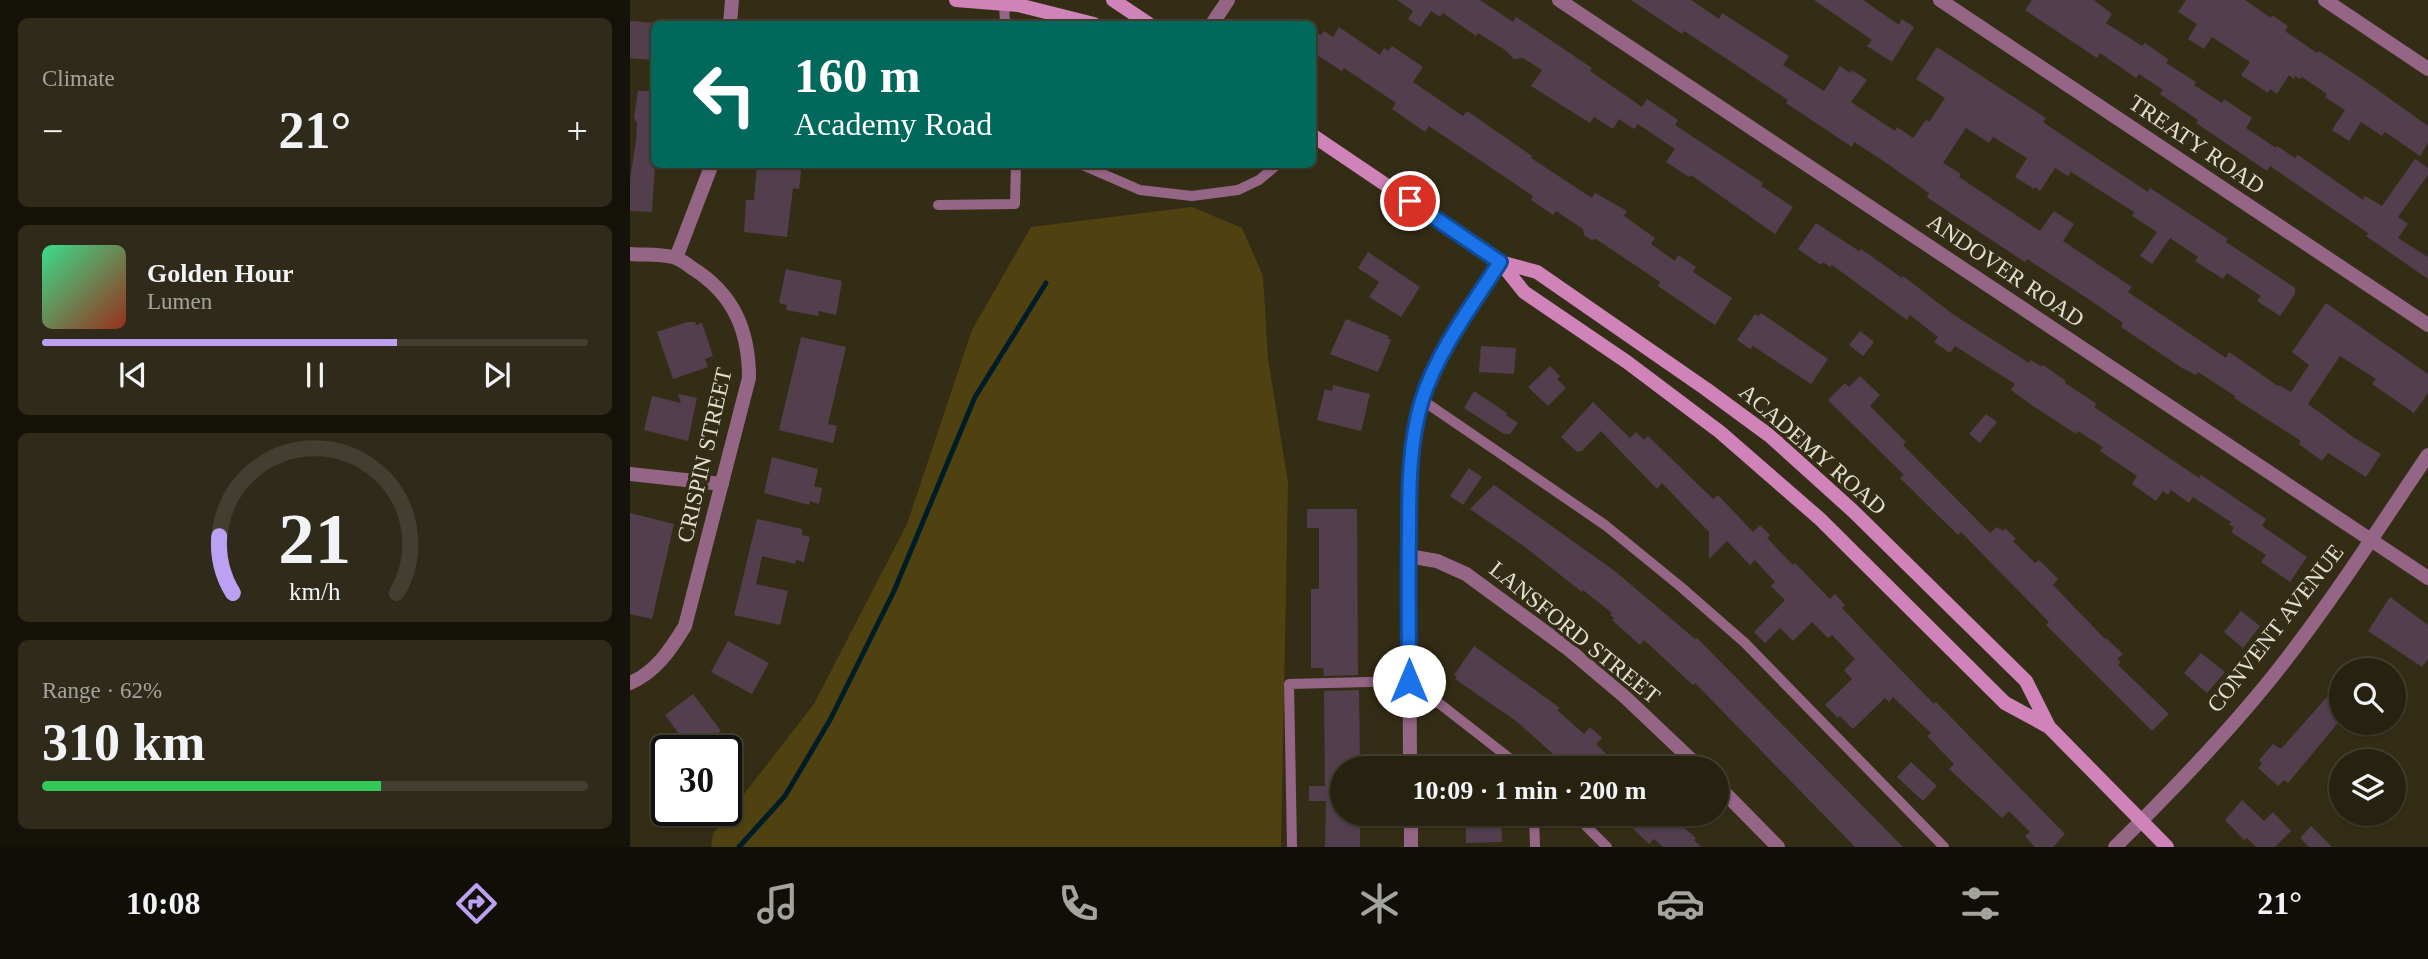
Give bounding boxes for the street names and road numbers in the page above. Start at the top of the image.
street label: TREATY ROAD [2124,90,2269,199]
street label: ANDOVER ROAD [1923,209,2089,332]
street label: CRISPIN STREET [672,365,737,545]
street label: ACADEMY ROAD [1734,379,1891,520]
street label: CONVENT AVENUE [2202,540,2349,717]
street label: LANSFORD STREET [1485,556,1665,709]

